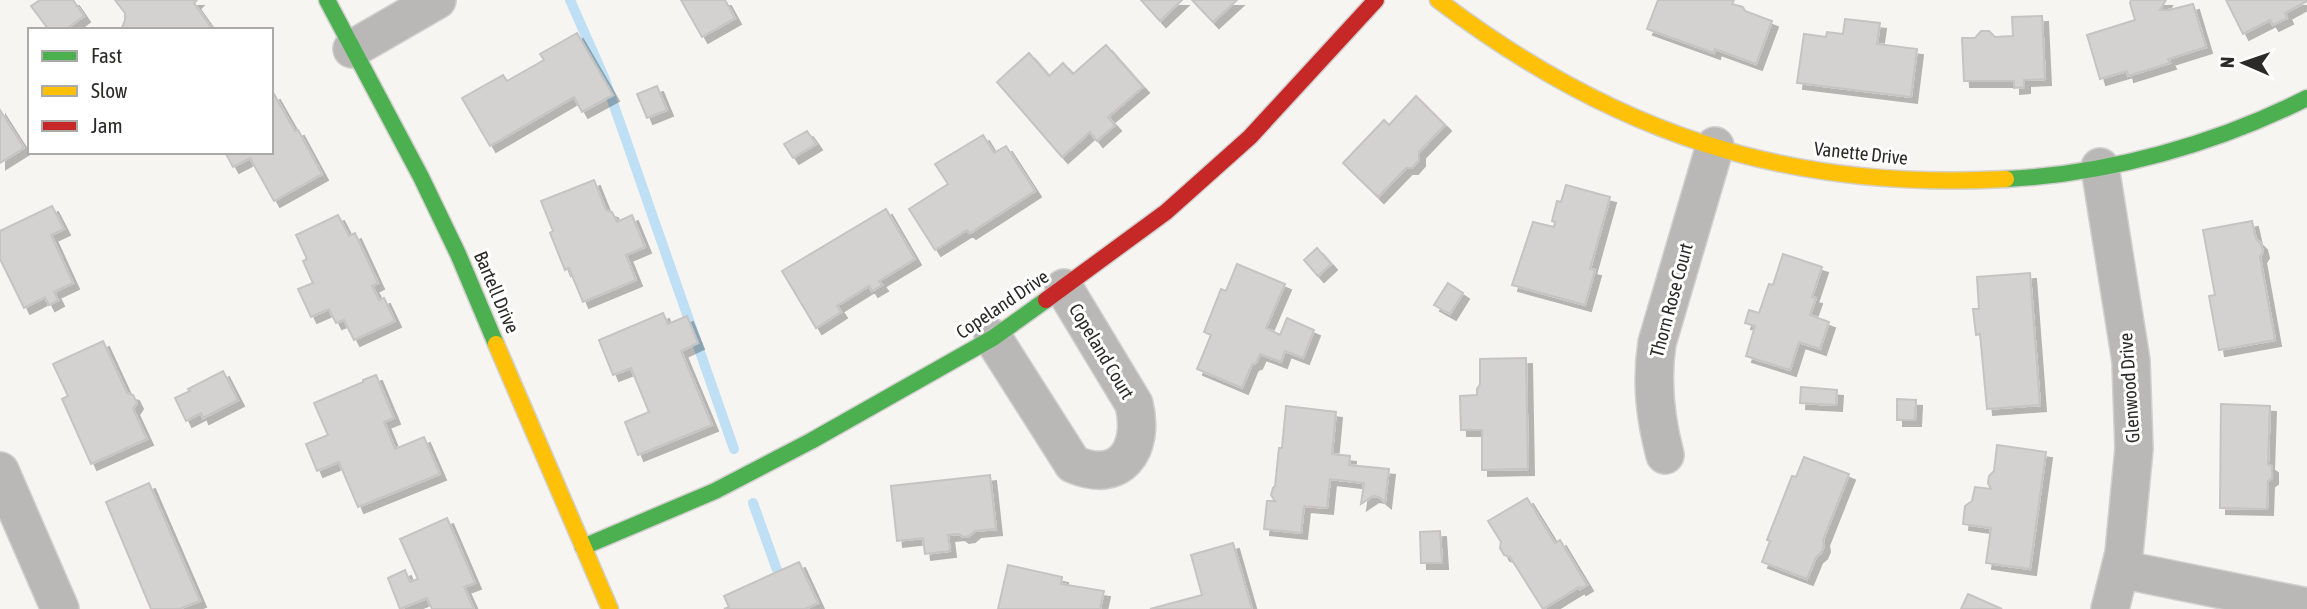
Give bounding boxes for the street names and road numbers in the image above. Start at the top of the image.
street label: Vanette Drive [1813,137,1909,169]
street label: Thorn Rose Court [1645,240,1697,360]
street label: Bartell Drive [470,248,524,336]
street label: Copeland Drive [952,265,1052,343]
street label: Copeland Court [1065,299,1139,403]
street label: Glenwood Drive [2114,332,2144,444]

